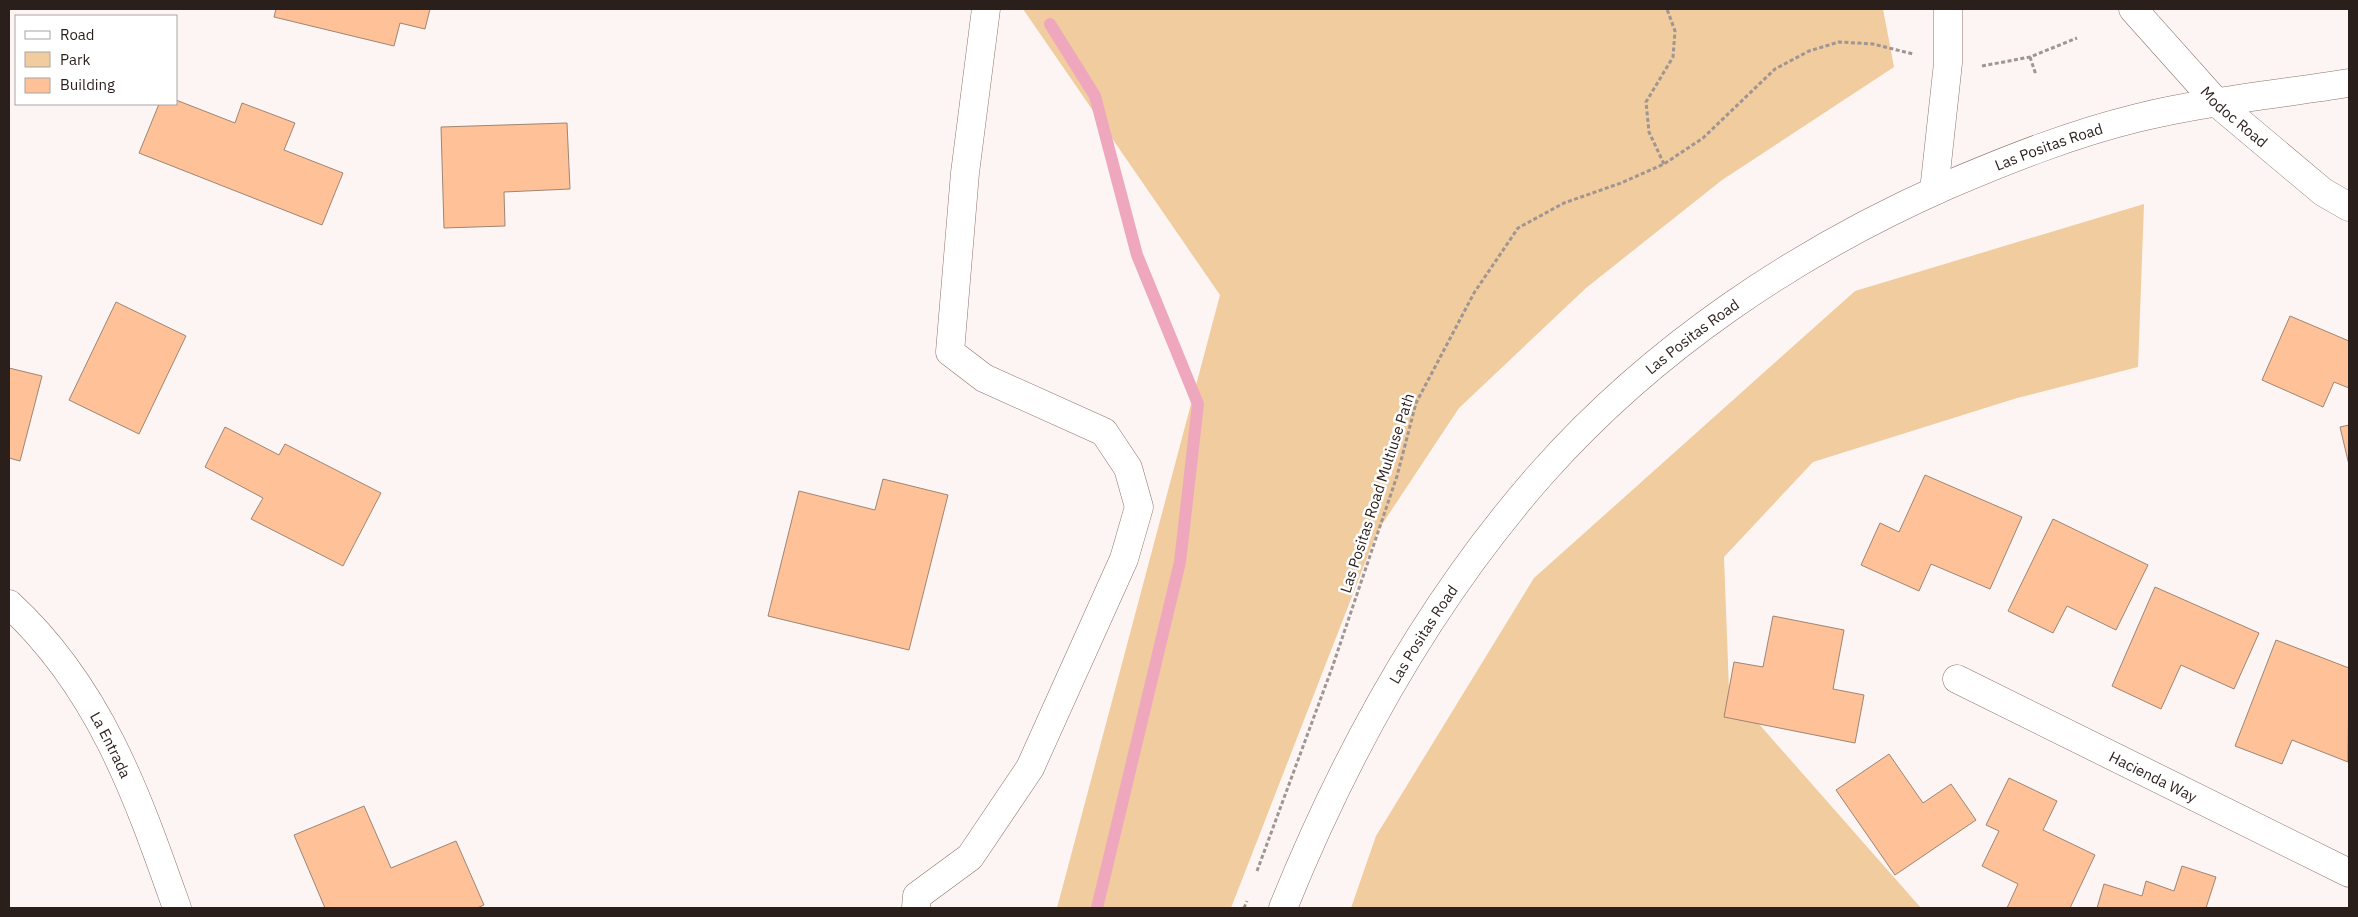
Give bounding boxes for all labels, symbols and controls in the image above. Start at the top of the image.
legend [15,15,178,105]
text: Road [60,25,95,44]
text: Park [60,50,90,69]
text: Building [60,75,115,94]
street label: Modoc Road [2197,82,2272,151]
street label: Las Positas Road [1992,118,2105,174]
street label: Las Positas Road [1641,294,1743,378]
street label: Las Positas Road Multiuse Path [1336,391,1418,595]
street label: Las Positas Road [1384,581,1461,687]
street label: La Entrada [87,708,136,781]
street label: Hacienda Way [2106,746,2201,806]

